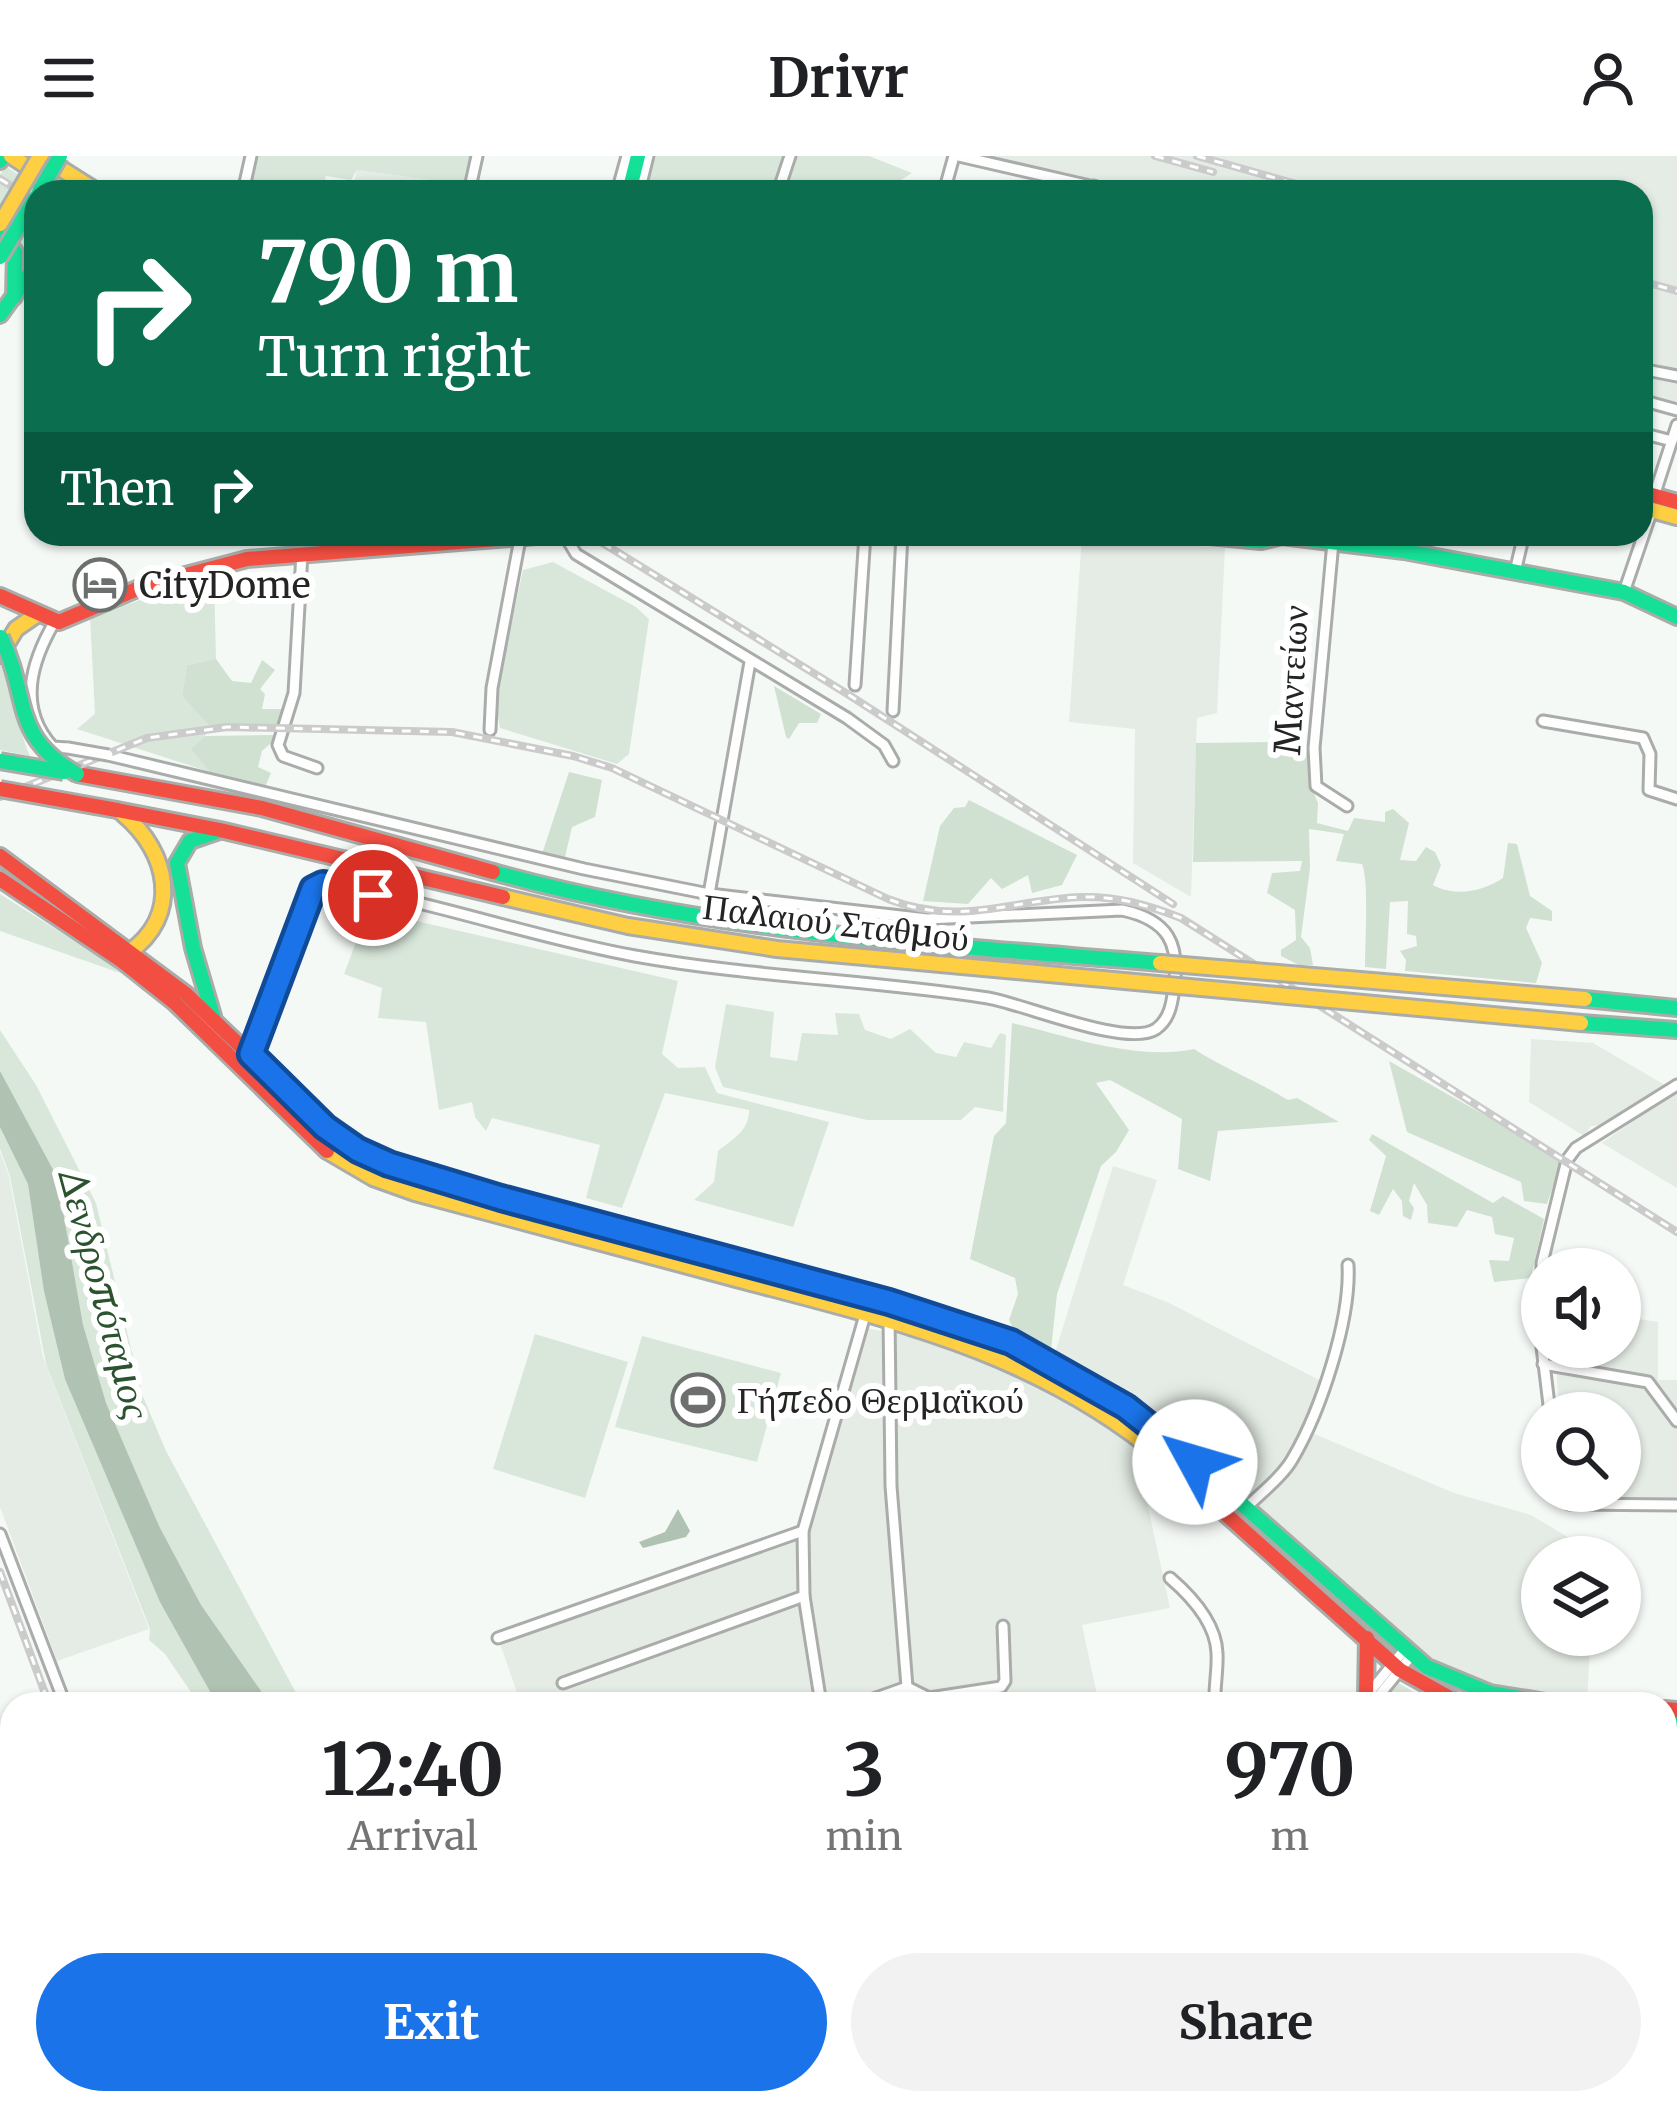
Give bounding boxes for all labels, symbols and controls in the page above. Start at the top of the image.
text: Drivr [768,44,909,112]
icon: menu [36,45,102,111]
icon: person [1575,45,1641,111]
text: 790 m [258,219,519,325]
icon: right [60,228,216,384]
text: Turn right [258,323,531,391]
icon: right [198,456,264,522]
text: Then [60,461,174,517]
hotel icon: CityDome [72,557,128,613]
place label: CityDome [139,563,311,608]
street label: Μαντείων [1265,604,1318,756]
pin [322,844,424,946]
icon: arrive [340,862,406,928]
street label: Παλαιού Σταθμού [700,884,972,961]
water label: Δενδροπόταμος [47,1163,161,1424]
map controls [1521,1248,1641,1656]
button: sound [1521,1248,1641,1368]
sports icon: Γήπεδο Θερμαϊκού [670,1372,726,1428]
place label: Γήπεδο Θερμαϊκού [737,1378,1024,1423]
button: search [1521,1392,1641,1512]
position arrow [1132,1399,1258,1525]
button: layers [1521,1536,1641,1656]
text: 12:40 [321,1724,504,1815]
text: 3 [844,1724,885,1815]
text: 970 [1224,1724,1356,1815]
text: Arrival [348,1812,478,1861]
text: min [826,1812,903,1861]
text: m [1270,1812,1309,1861]
button: Exit [36,1953,827,2091]
button: Share [851,1953,1641,2091]

